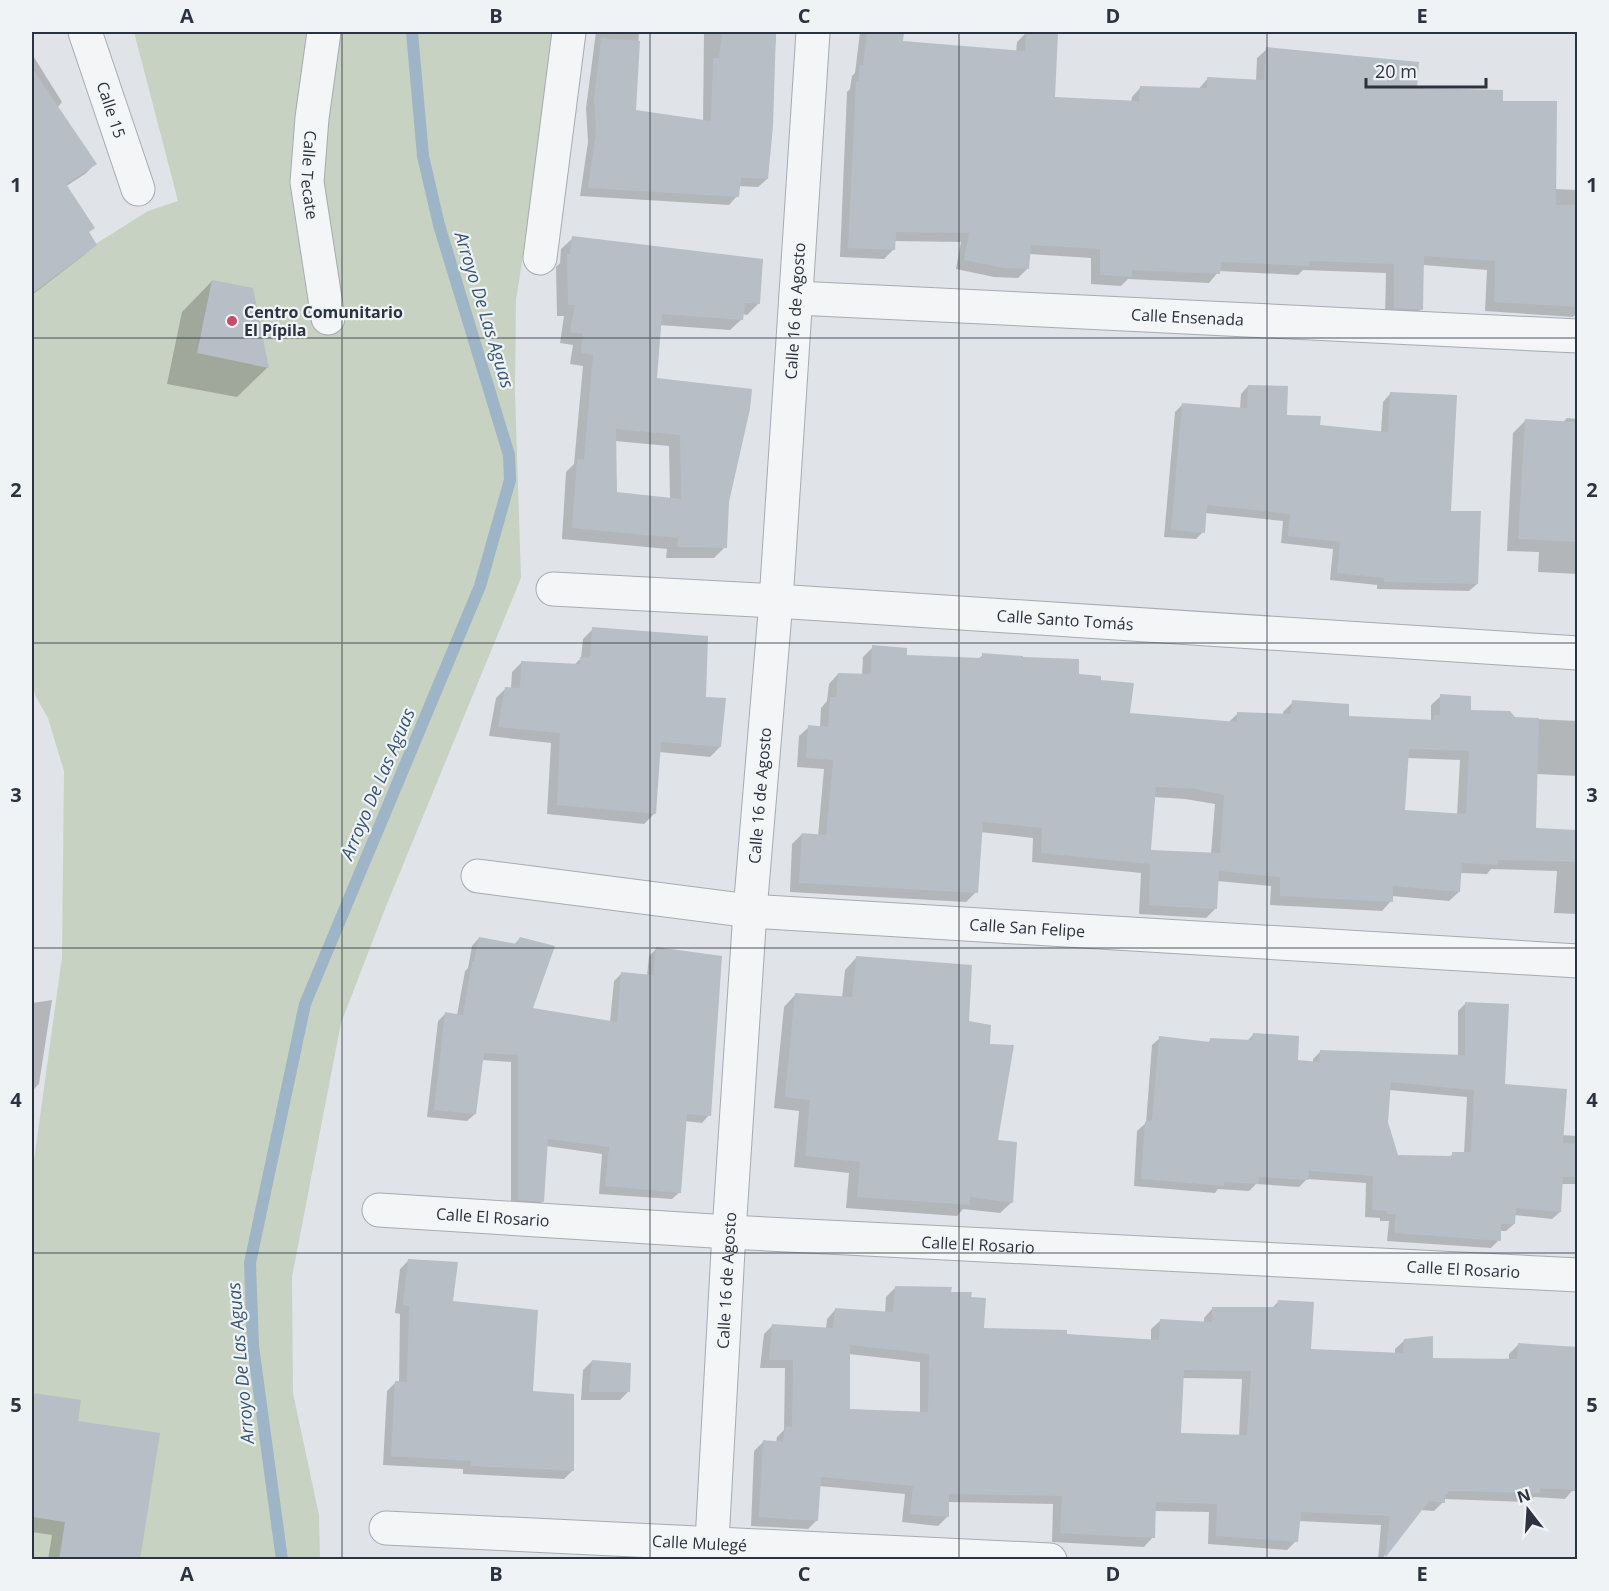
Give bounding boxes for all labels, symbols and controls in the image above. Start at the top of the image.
text: A [180,2,194,29]
text: B [489,2,503,29]
text: C [798,2,811,29]
text: D [1106,2,1120,29]
text: E [1416,2,1428,29]
scale bar [1366,51,1486,89]
text: 20 m [1375,59,1417,83]
street label: Calle 15 [91,78,131,141]
street label: Calle Tecate [296,130,324,221]
text: 1 [10,171,22,198]
text: 1 [1586,171,1598,198]
water label: Arroyo De Las Aguas [449,227,520,391]
street label: Calle 16 de Agosto [779,242,810,380]
place label: Centro Comunitario El Pípila [244,301,403,341]
street label: Calle Ensenada [1131,303,1244,331]
marker: Centro Comunitario El Pípila [225,314,239,328]
text: 2 [10,476,22,503]
text: 2 [1586,476,1598,503]
street label: Calle Santo Tomás [996,604,1134,635]
water label: Arroyo De Las Aguas [334,704,420,865]
street label: Calle 16 de Agosto [743,726,776,865]
text: 3 [10,781,22,808]
text: 3 [1586,781,1598,808]
street label: Calle San Felipe [969,913,1086,942]
text: 4 [10,1086,22,1113]
text: 4 [1586,1086,1598,1113]
street label: Calle El Rosario [435,1203,550,1232]
street label: Calle 16 de Agosto [712,1211,741,1349]
street label: Calle El Rosario [921,1231,1035,1258]
street label: Calle El Rosario [1406,1255,1521,1283]
water label: Arroyo De Las Aguas [221,1281,259,1447]
text: 5 [10,1391,22,1418]
text: 5 [1586,1391,1598,1418]
north arrow [1498,1480,1558,1540]
text: N [1514,1483,1533,1508]
street label: Calle Mulegé [652,1530,748,1556]
text: A [180,1560,194,1587]
text: B [489,1560,503,1587]
text: C [798,1560,811,1587]
text: D [1106,1560,1120,1587]
text: E [1416,1560,1428,1587]

